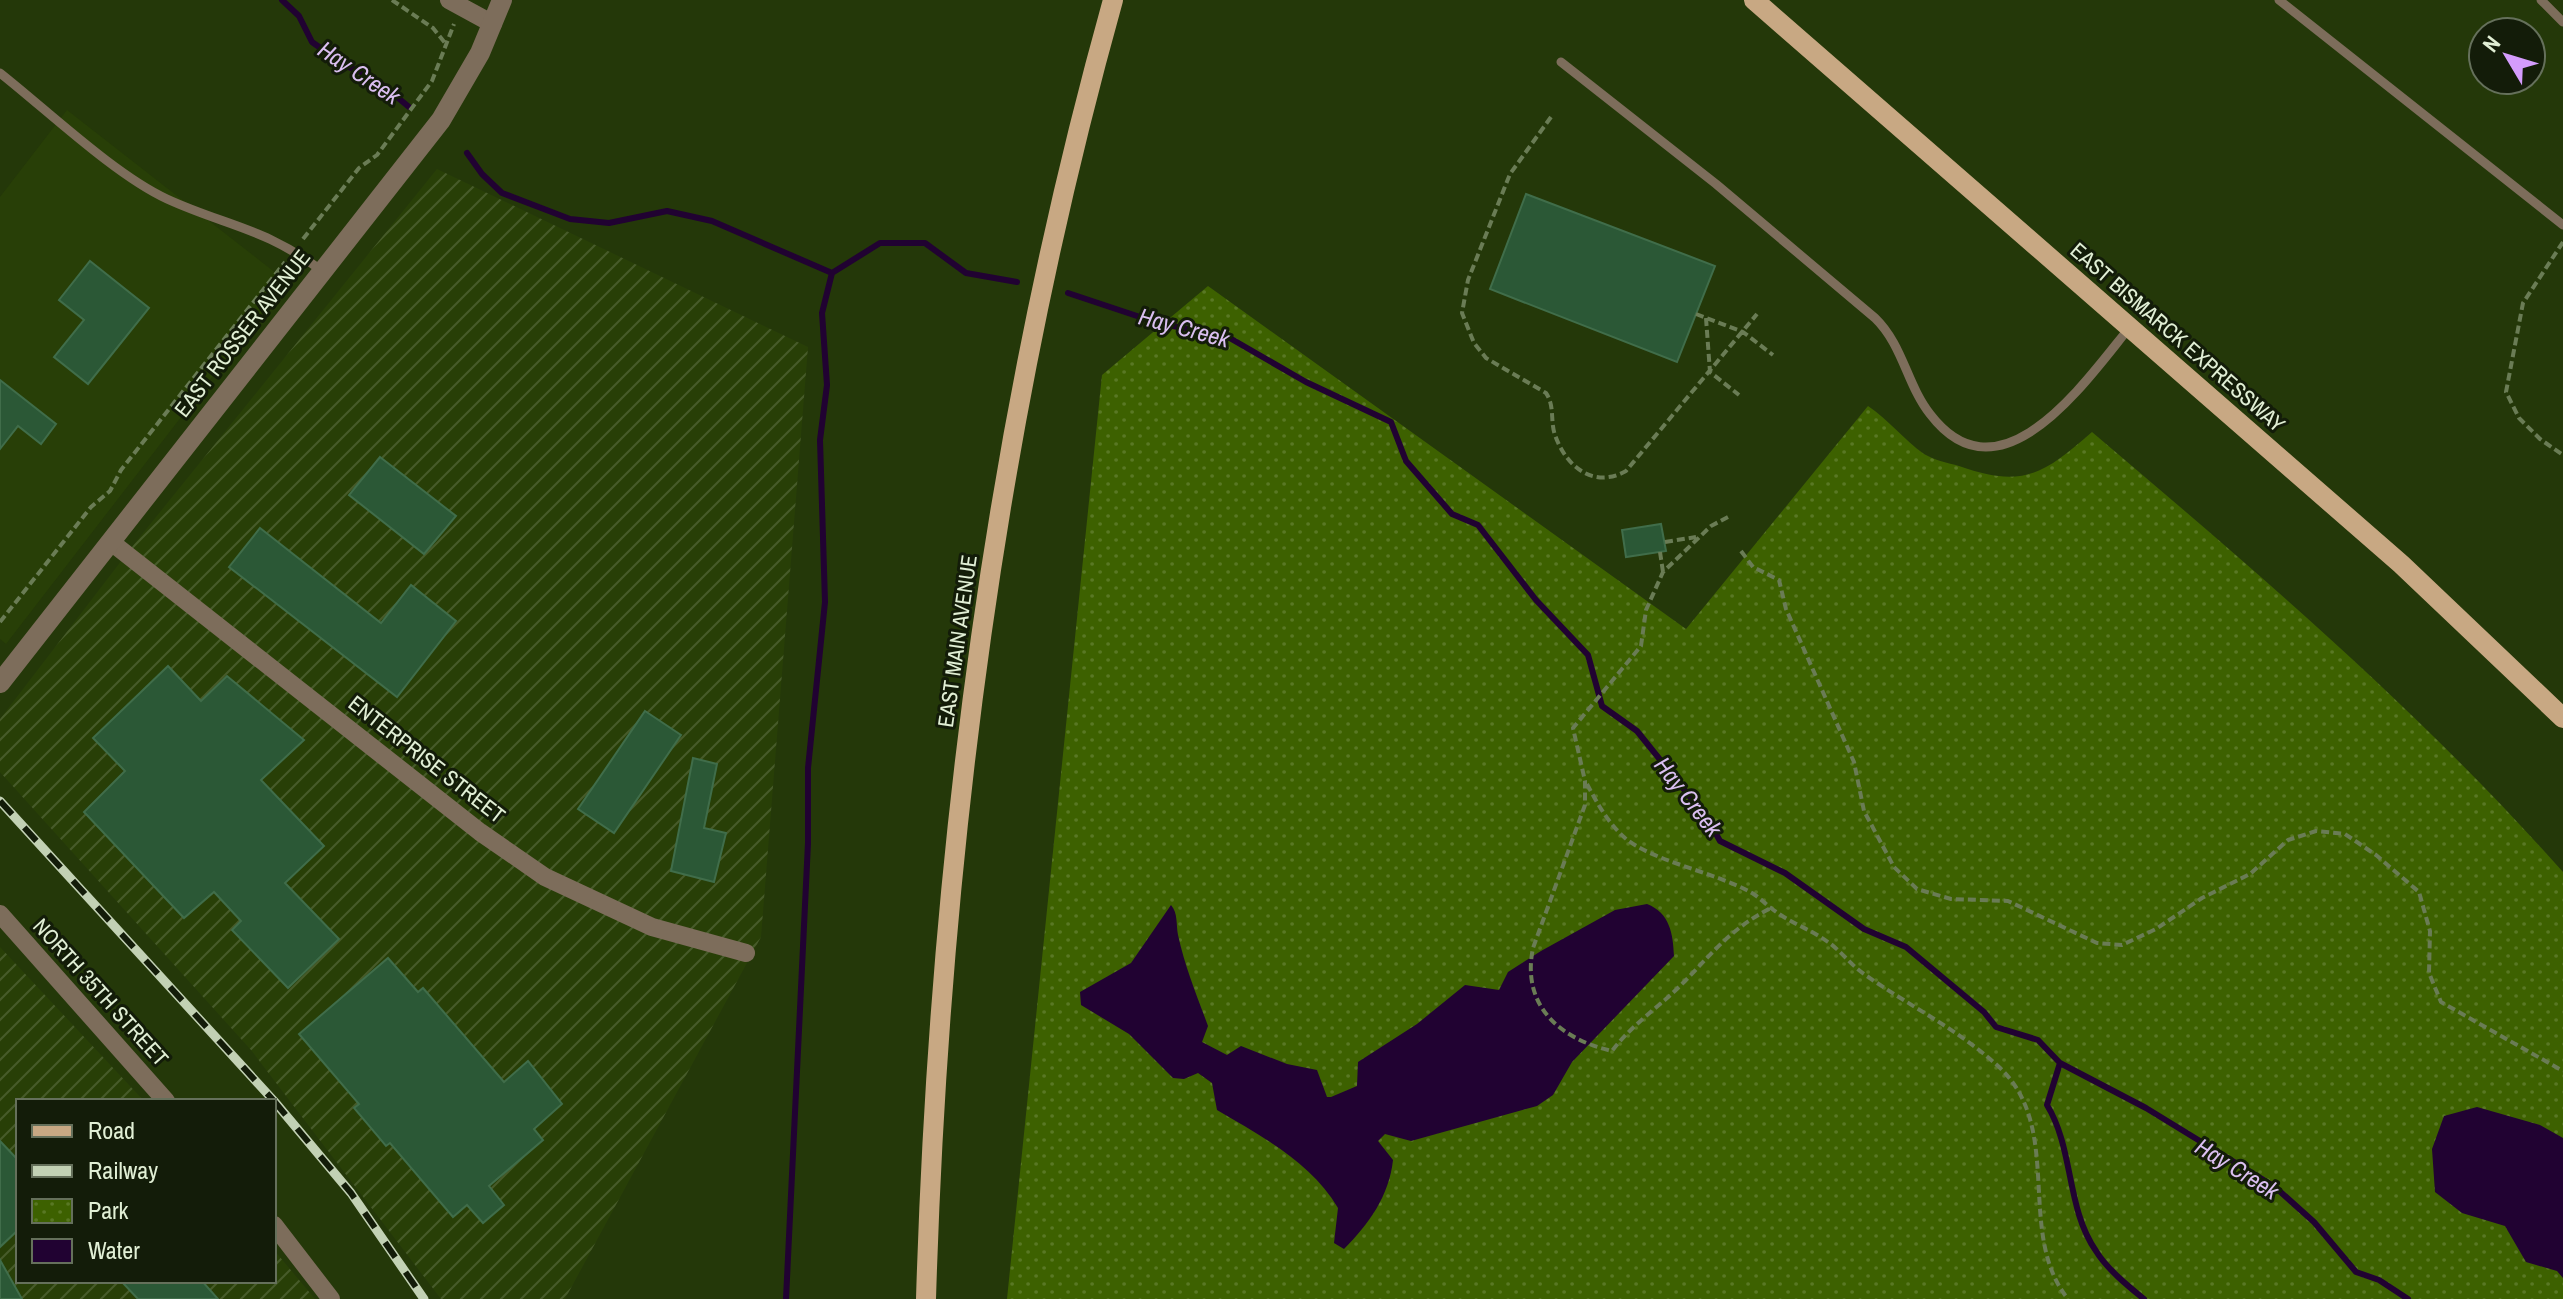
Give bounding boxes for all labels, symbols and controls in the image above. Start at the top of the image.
north arrow [2467,16,2547,96]
text: N [2475,29,2507,58]
water label: Hay Creek [312,33,408,112]
street label: EAST BISMARCK EXPRESSWAY [2064,235,2292,439]
street label: EAST ROSSER AVENUE [167,243,317,423]
water label: Hay Creek [1135,300,1234,355]
street label: EAST MAIN AVENUE [930,553,984,729]
street label: ENTERPRISE STREET [342,688,512,830]
water label: Hay Creek [1648,750,1731,844]
street label: NORTH 35TH STREET [27,912,175,1072]
legend [16,1099,276,1283]
text: Road [88,1114,135,1146]
water label: Hay Creek [2190,1130,2286,1207]
text: Railway [88,1154,158,1186]
text: Park [88,1194,129,1226]
text: Water [88,1234,140,1266]

